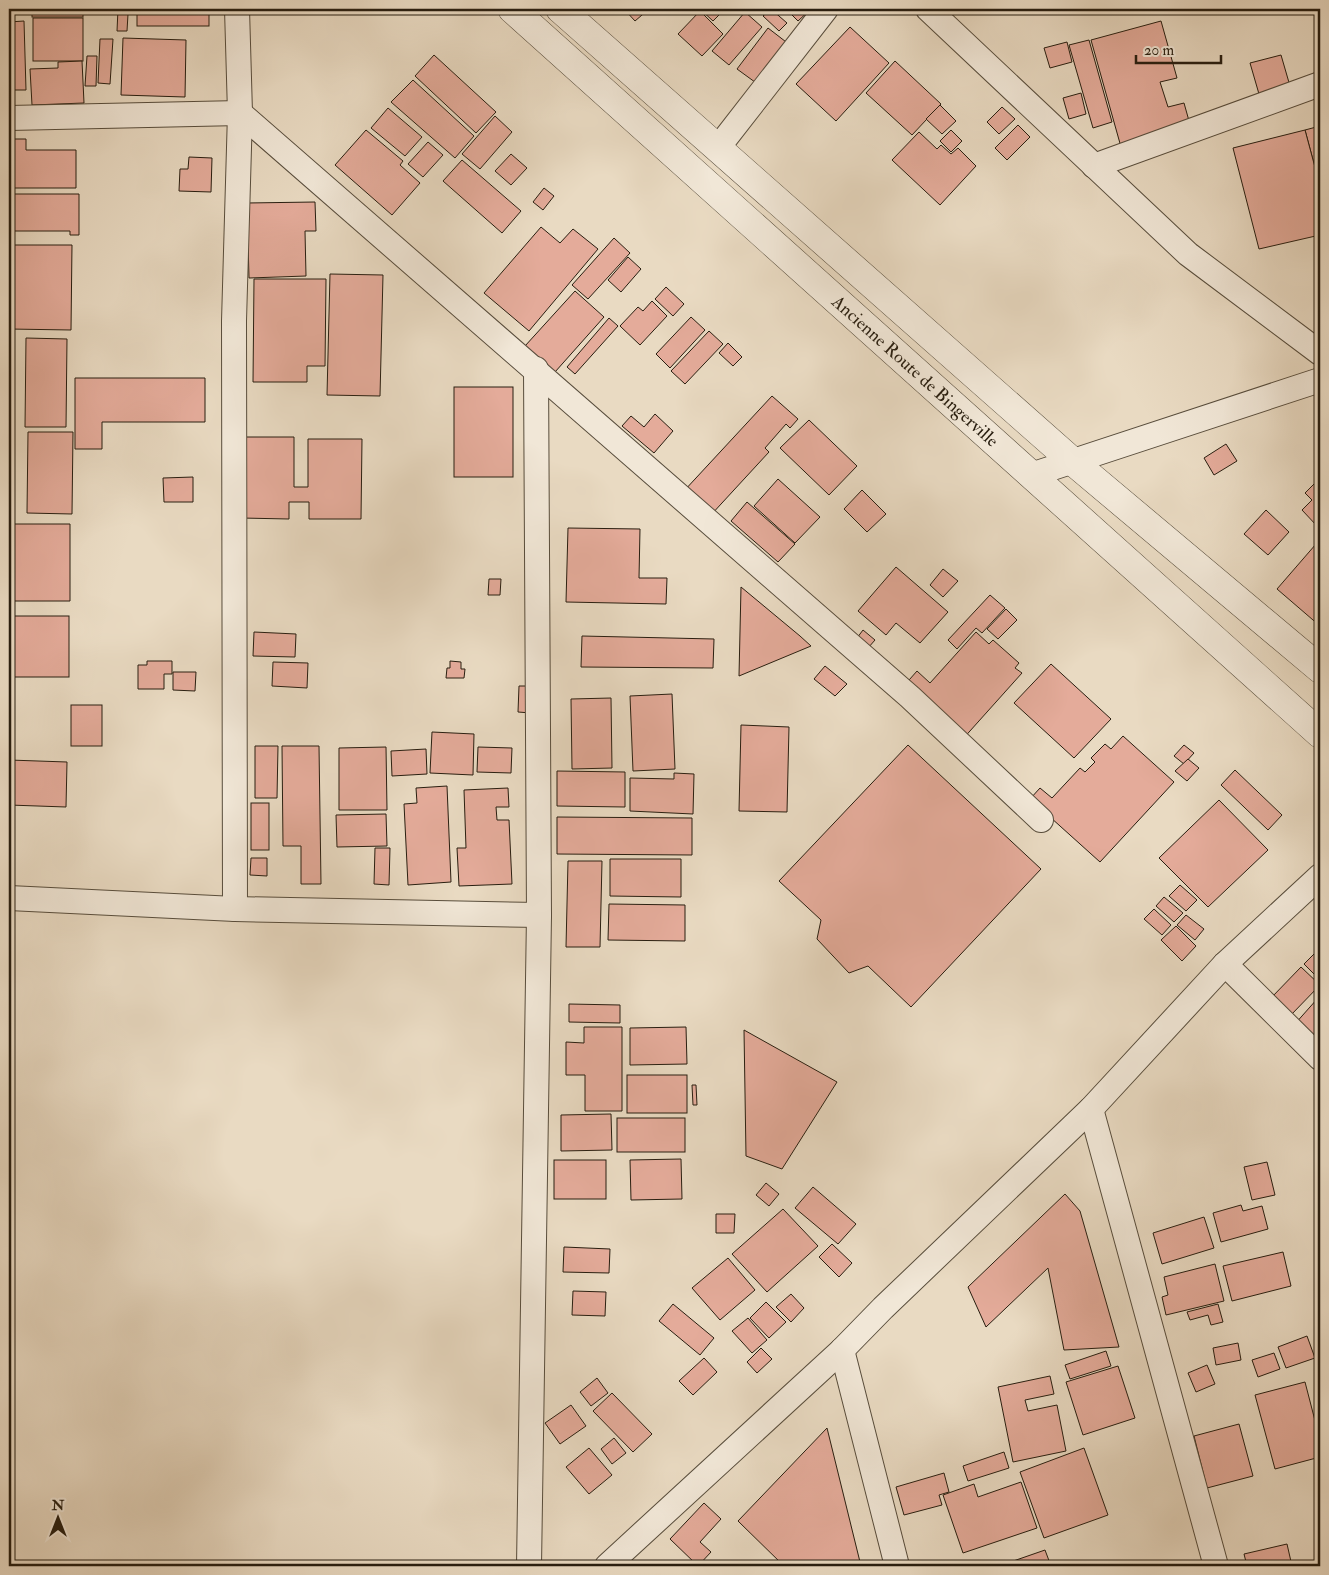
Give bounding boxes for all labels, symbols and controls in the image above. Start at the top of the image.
scale bar [1136,32,1222,64]
text: 20 m [1144,41,1174,60]
street label: Ancienne Route de Bingerville [826,290,1004,452]
north arrow [32,1492,82,1542]
text: N [51,1497,65,1514]

